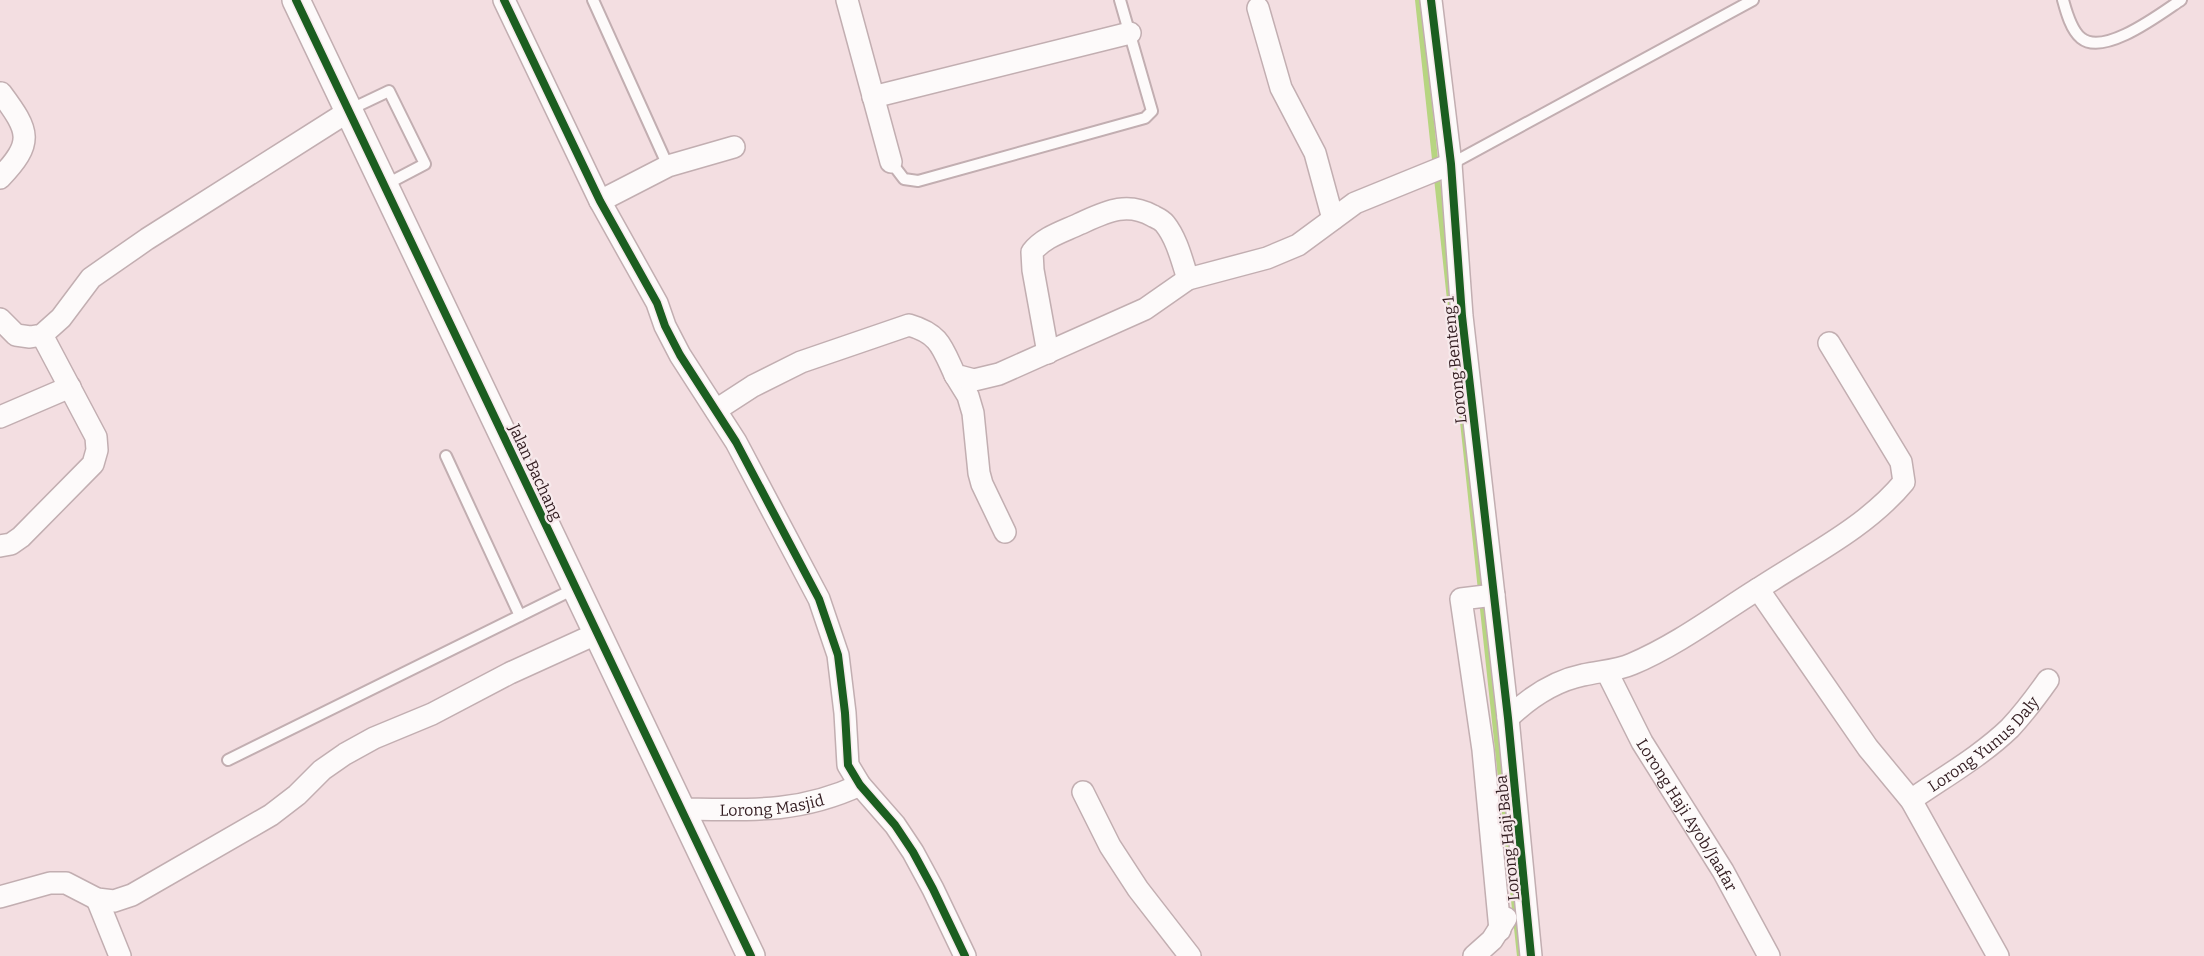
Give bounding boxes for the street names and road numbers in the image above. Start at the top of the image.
street label: Lorong Benteng 1 [1438,295,1471,425]
street label: Jalan Bachang [504,420,566,524]
street label: Lorong Yunus Daly [1924,692,2043,796]
street label: Lorong Haji Ayob/Jaafar [1632,735,1741,895]
street label: Lorong Haji Baba [1491,774,1524,902]
street label: Lorong Masjid [719,790,827,820]

